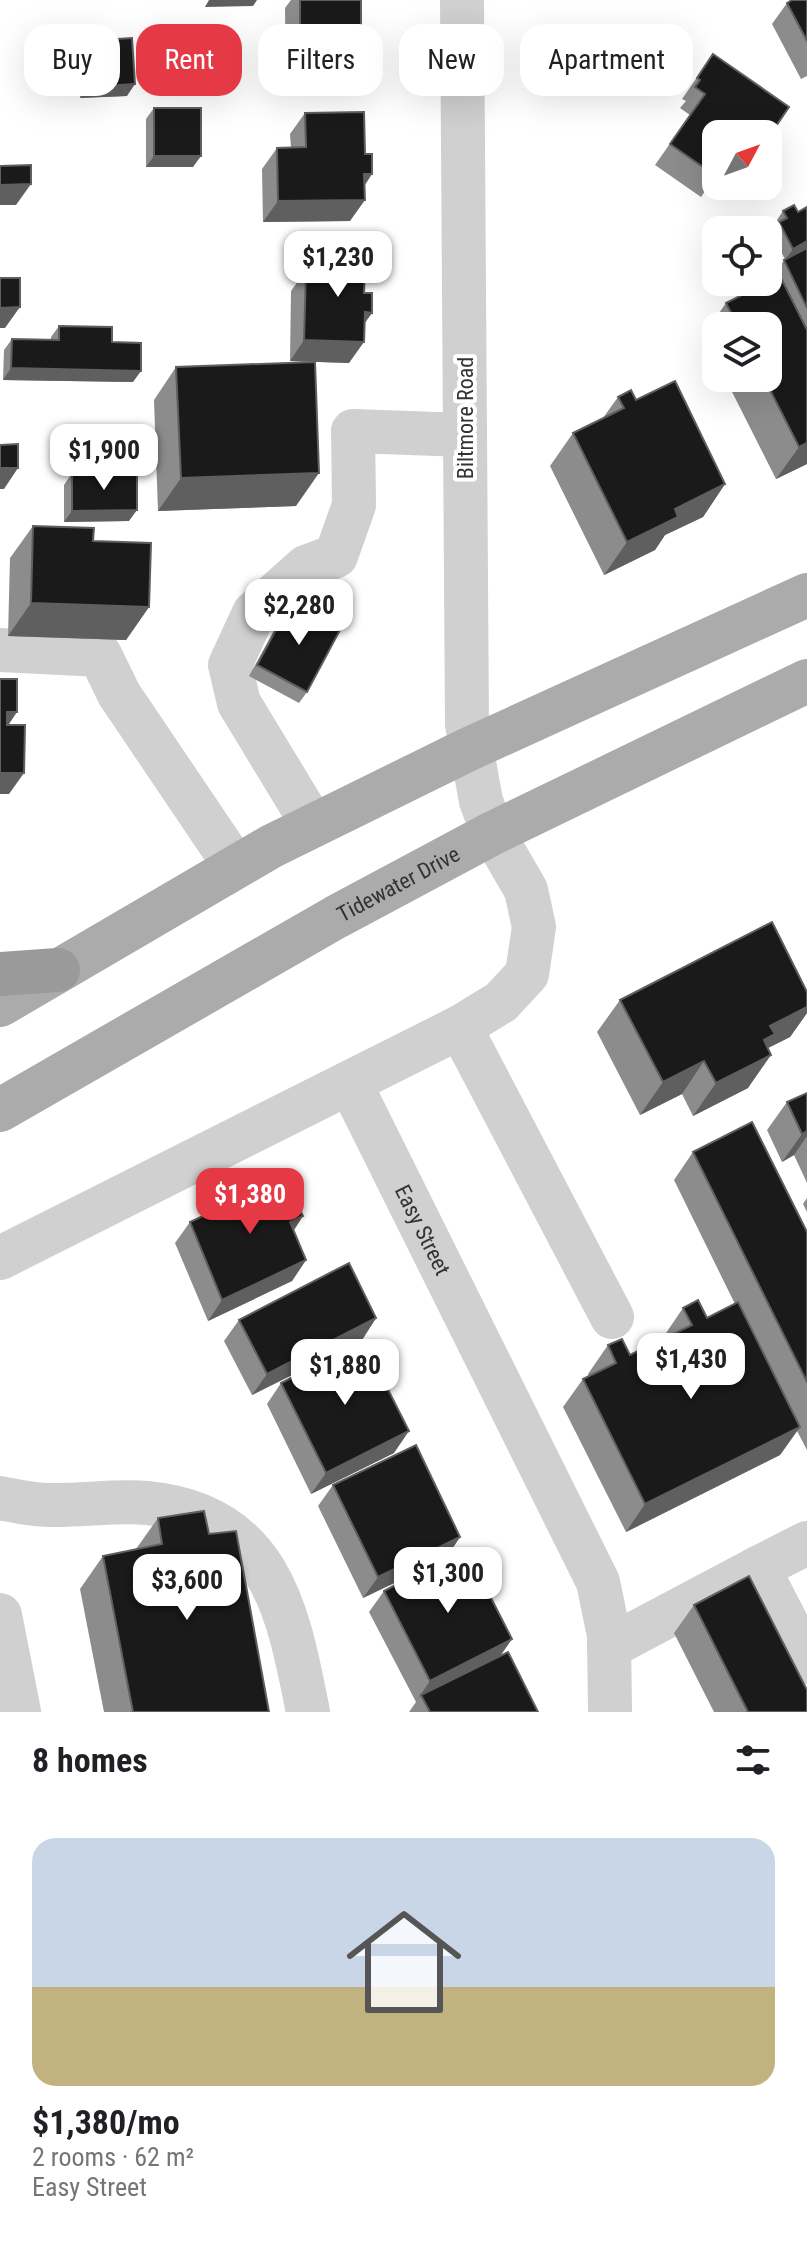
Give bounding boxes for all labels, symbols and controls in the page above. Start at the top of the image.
chip: Buy [24,24,120,96]
chip: Rent [136,24,242,96]
chip: Filters [258,24,383,96]
chip: New [399,24,504,96]
chip: Apartment [520,24,693,96]
north arrow [702,120,782,200]
map controls [702,120,782,392]
button: locate [702,216,782,296]
pin: $1,230 [273,231,403,299]
text: $1,230 [302,242,374,272]
button: layers [702,312,782,392]
street label: Biltmore Road [453,357,478,479]
pin: $1,900 [39,424,169,492]
text: $1,900 [68,435,140,465]
pin: $2,280 [234,579,364,647]
text: $2,280 [263,590,335,620]
street label: Tidewater Drive [333,841,464,927]
pin: $1,380 [185,1168,315,1236]
text: $1,380 [214,1179,286,1209]
street label: Easy Street [390,1181,456,1279]
pin: $1,430 [626,1333,756,1401]
pin: $1,880 [280,1339,410,1407]
text: $1,430 [655,1344,727,1374]
text: $1,880 [309,1350,381,1380]
pin: $1,300 [383,1547,513,1615]
pin: $3,600 [122,1554,252,1622]
text: $1,300 [412,1558,484,1588]
text: $3,600 [151,1565,223,1595]
icon: filters [731,1738,775,1782]
text: 8 homes [32,1740,148,1780]
icon: home [332,1890,476,2034]
text: $1,380/mo [32,2102,180,2142]
text: 2 rooms · 62 m² [32,2142,194,2172]
text: Easy Street [32,2172,147,2202]

